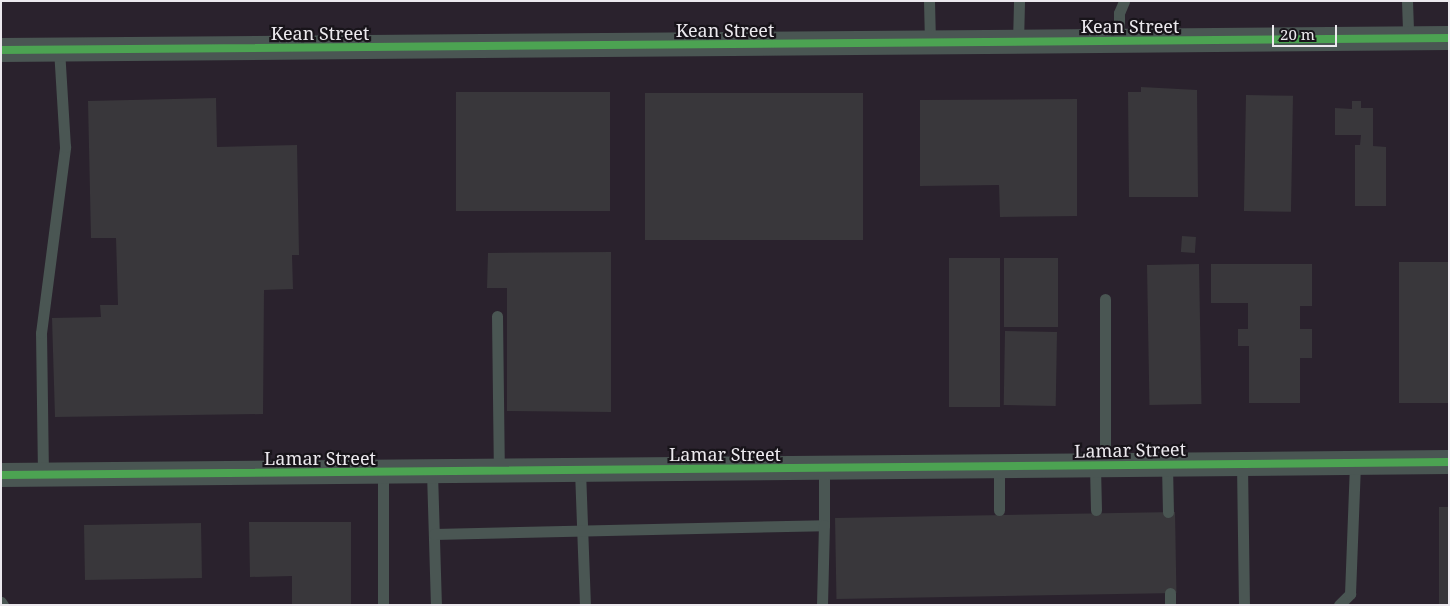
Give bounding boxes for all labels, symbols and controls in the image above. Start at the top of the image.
street label: Kean Street [1081,15,1179,37]
scale bar [1275,15,1340,47]
street label: Kean Street [676,19,774,41]
street label: Kean Street [271,22,369,44]
text: 20 m [1280,24,1315,44]
street label: Lamar Street [1074,438,1186,462]
street label: Lamar Street [669,443,781,465]
street label: Lamar Street [264,447,376,469]

